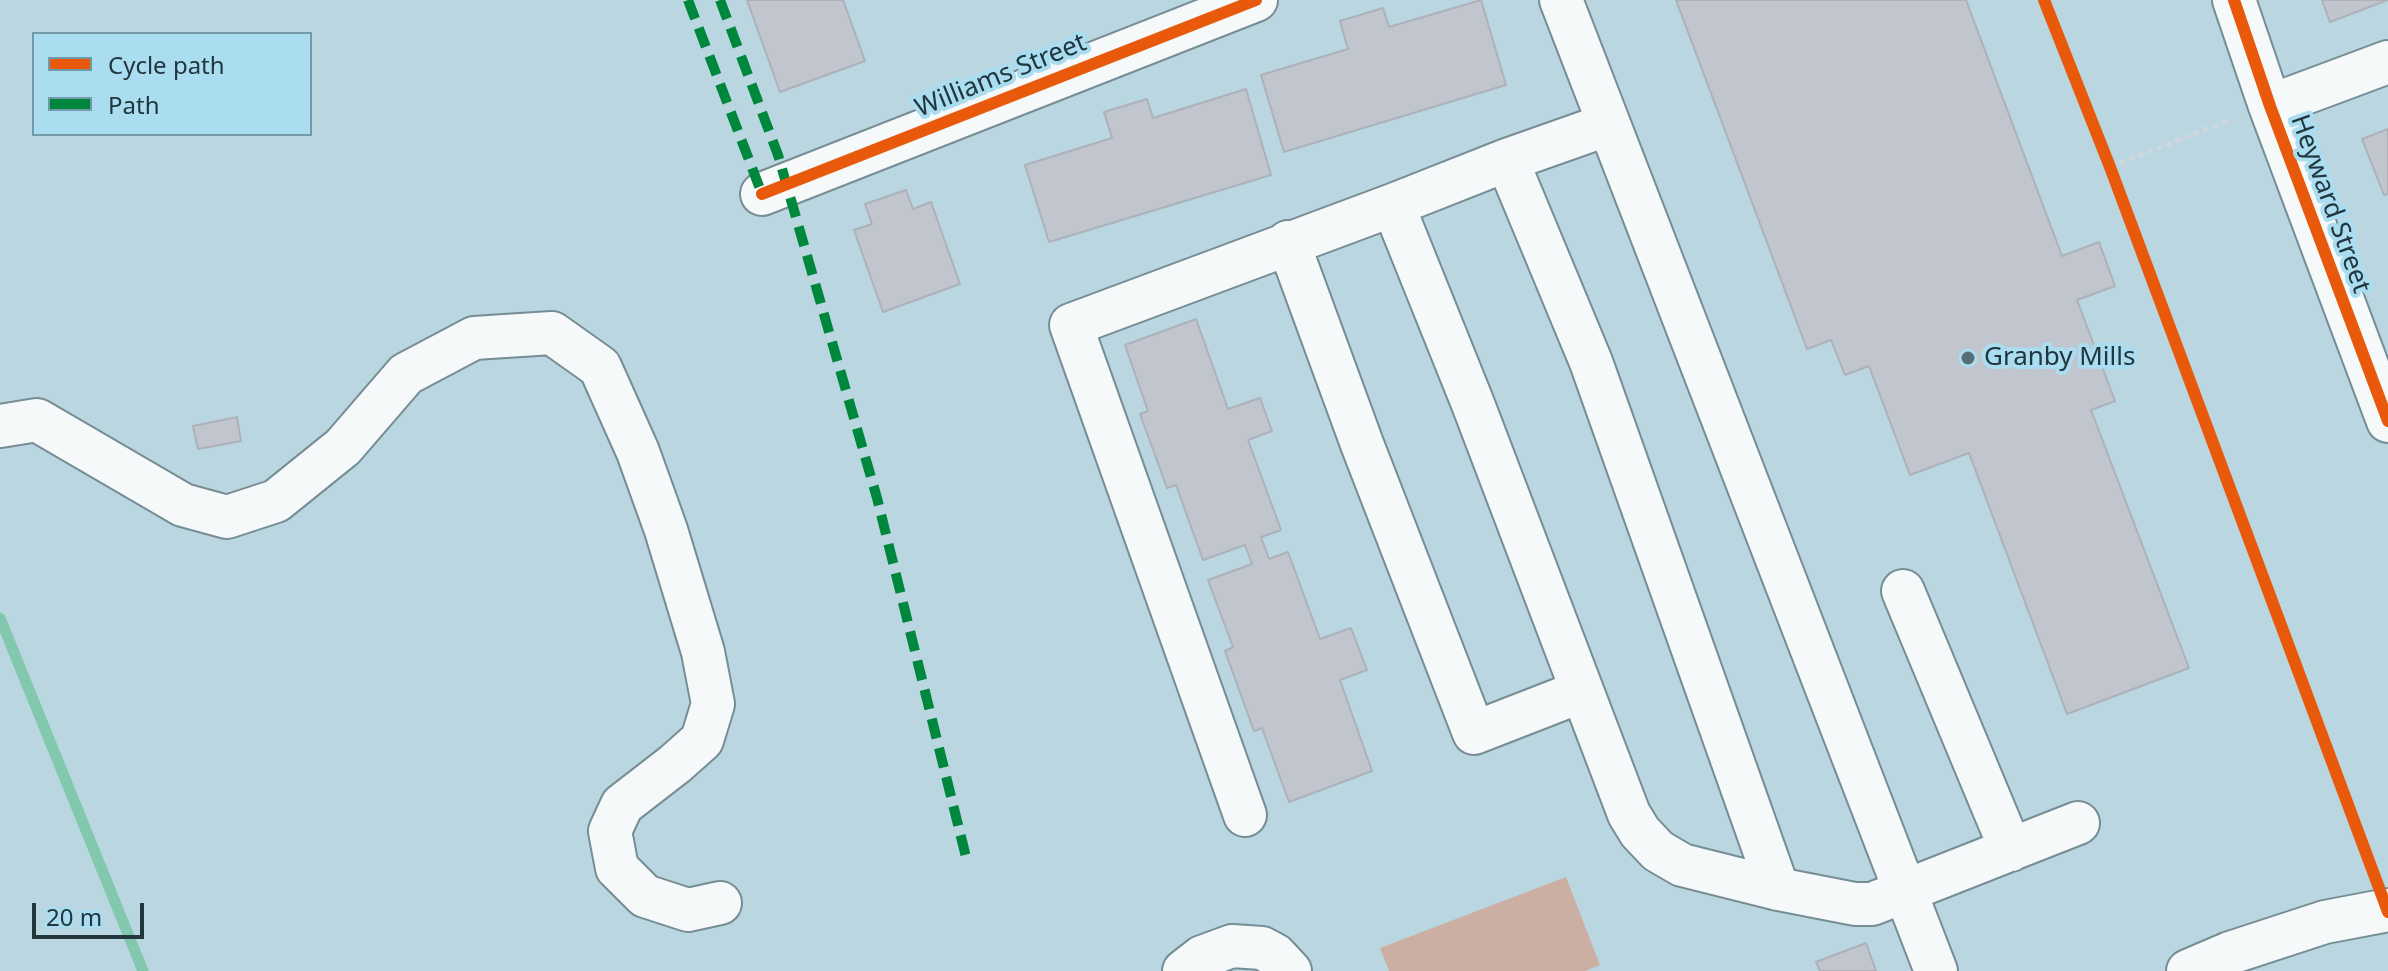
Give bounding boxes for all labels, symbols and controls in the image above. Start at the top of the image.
street label: Williams Street [911,28,1091,124]
legend [32,32,312,136]
text: Cycle path [108,48,225,81]
text: Path [108,88,159,121]
street label: Heyward Street [2283,111,2377,297]
place label: Granby Mills [1984,342,2135,374]
marker: Granby Mills [1959,349,1977,367]
scale bar [36,887,148,937]
text: 20 m [46,900,102,933]

